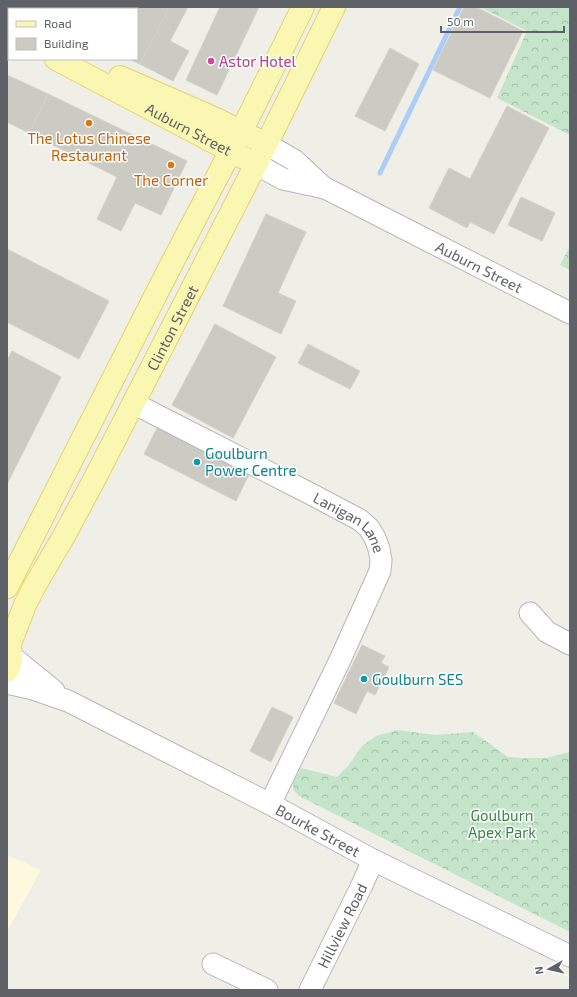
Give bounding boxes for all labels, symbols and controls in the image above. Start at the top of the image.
legend [8,8,138,60]
scale bar [441,8,564,34]
text: 50 m [447,14,474,28]
text: Road [44,16,72,30]
text: Building [44,36,89,50]
place label: Astor Hotel [219,52,297,70]
marker: Astor Hotel [206,56,216,66]
street label: Auburn Street [143,99,235,159]
marker: The Lotus Chinese Restaurant [84,118,94,128]
place label: The Lotus Chinese Restaurant [27,129,151,164]
marker: The Corner [166,160,176,170]
place label: The Corner [134,171,208,189]
street label: Auburn Street [433,237,526,296]
street label: Clinton Street [143,282,202,373]
place label: Goulburn Power Centre [205,444,297,479]
marker: Goulburn Power Centre [192,457,202,467]
street label: Lanigan Lane [310,488,389,555]
place label: Goulburn SES [372,670,463,688]
marker: Goulburn SES [359,674,369,684]
street label: Bourke Street [273,800,363,860]
park label: Goulburn Apex Park [468,806,536,841]
street label: Hillview Road [313,880,370,971]
north arrow [529,949,569,989]
text: N [532,966,546,975]

